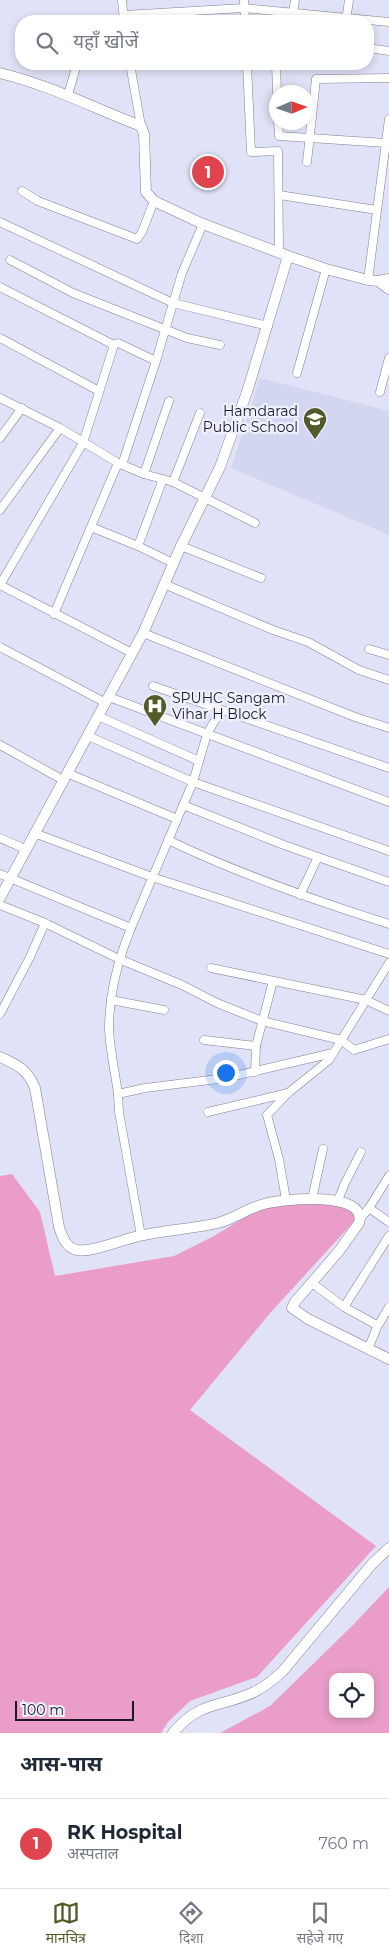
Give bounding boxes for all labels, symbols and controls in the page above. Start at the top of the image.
search box [15,15,374,70]
icon: search [33,29,61,57]
text: यहाँ खोजें [73,30,139,53]
north arrow [269,85,314,130]
pin: 1 [192,153,224,191]
place label: Hamdarad Public School [203,402,298,436]
school or university icon: Hamdarad Public School [302,406,328,440]
place label: SPUHC Sangam Vihar H Block [172,689,286,723]
hospital icon: SPUHC Sangam Vihar H Block [142,693,168,727]
your location [213,1060,239,1086]
map controls [329,1673,374,1718]
button: locate [329,1673,374,1718]
scale bar [15,1698,134,1721]
text: 100 m [22,1701,64,1719]
text: आस-पास [20,1751,102,1776]
text: RK Hospital [67,1821,182,1844]
text: 1 [33,1834,39,1853]
text: 760 m [318,1834,369,1853]
text: अस्पताल [67,1844,119,1863]
tab: मानचित्र [46,1899,86,1949]
tab: दिशा [177,1899,205,1949]
tab: सहेजे गए [297,1899,343,1949]

